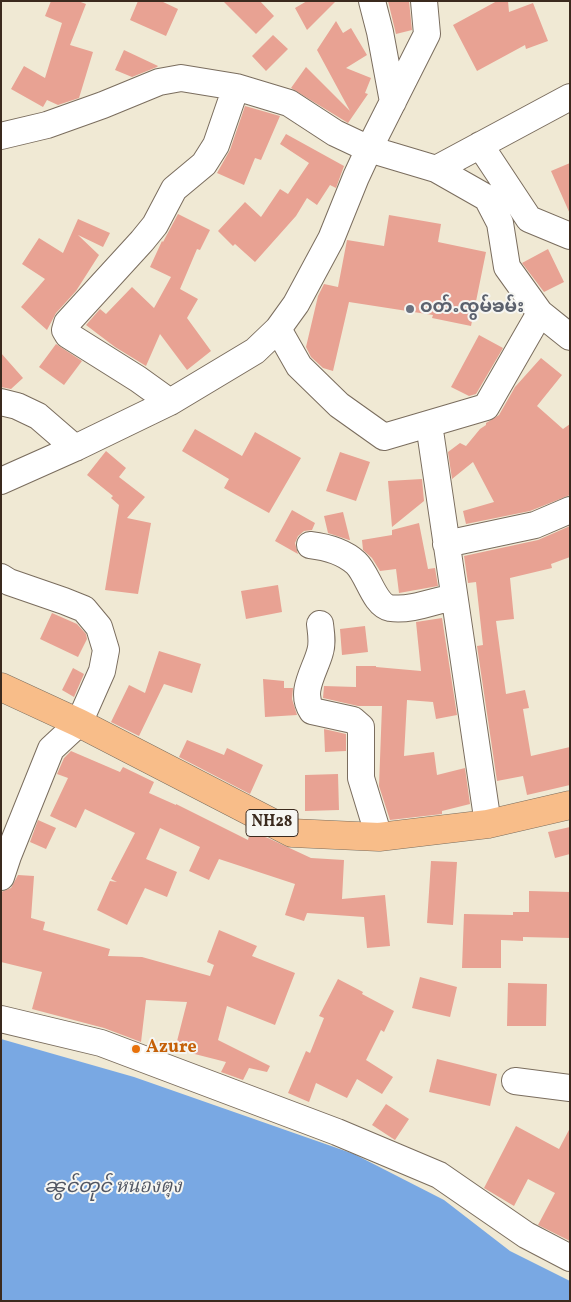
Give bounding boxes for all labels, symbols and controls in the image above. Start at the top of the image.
place label: ဝတ်ႉၸွမ်ၶမ်း [420,298,524,320]
marker: ဝတ်ႉၸွမ်ၶမ်း [404,303,416,315]
road number: NH28 [246,810,298,836]
place label: Azure [146,1038,197,1060]
marker: Azure [130,1043,142,1055]
water label: ၼွင်တုင် หนองตุง [44,1178,182,1200]

